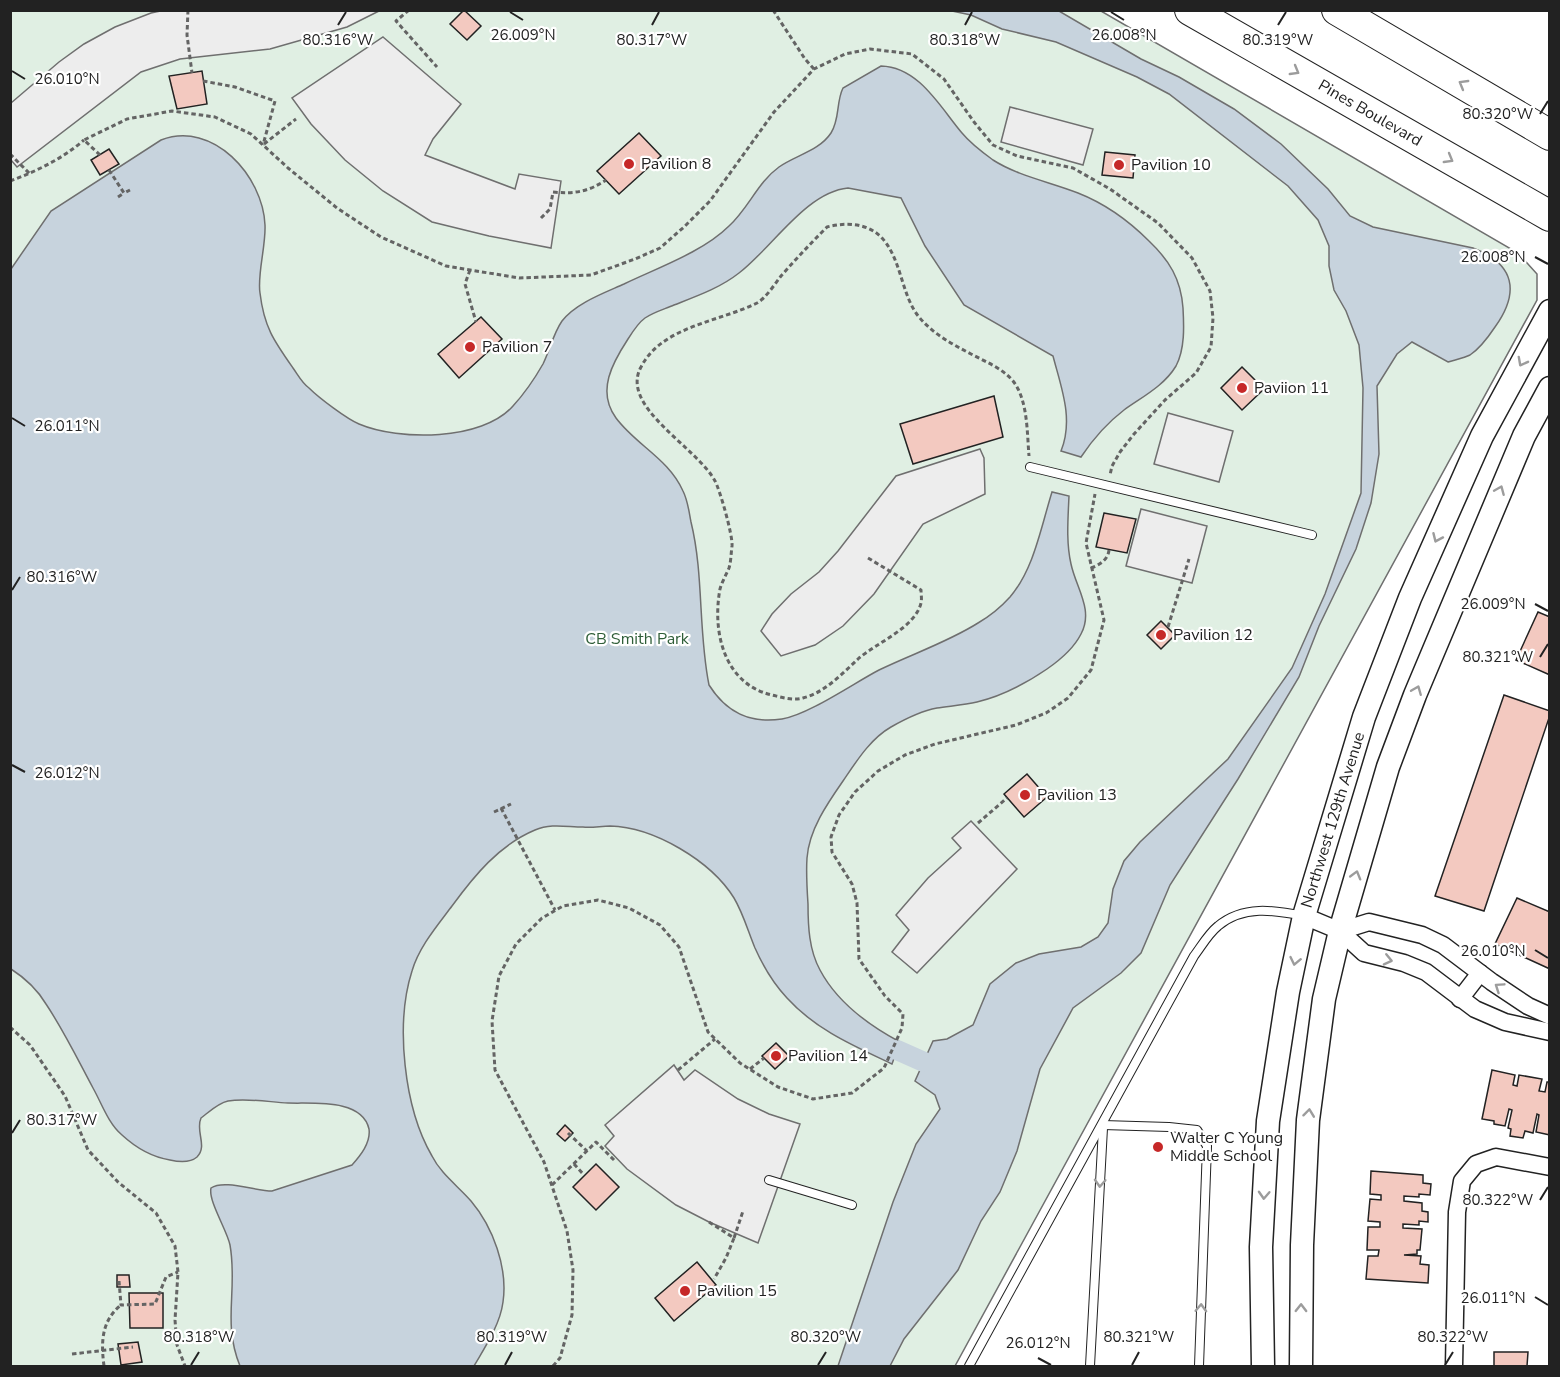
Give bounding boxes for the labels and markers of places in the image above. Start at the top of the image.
place label: Pavilion 8 [641,153,711,175]
place label: Pavilion 10 [1131,154,1211,176]
marker: Pavilion 8 [622,157,636,171]
marker: Pavilion 10 [1112,158,1126,172]
place label: Pavilion 7 [482,336,552,358]
marker: Pavilion 7 [463,340,477,354]
place label: Paviion 11 [1254,377,1329,399]
marker: Paviion 11 [1235,381,1249,395]
place label: Pavilion 12 [1173,624,1253,646]
marker: Pavilion 12 [1154,628,1168,642]
place label: Pavilion 13 [1037,784,1117,806]
marker: Pavilion 13 [1018,788,1032,802]
place label: Pavilion 14 [788,1045,868,1067]
marker: Pavilion 14 [769,1049,783,1063]
place label: Walter C Young Middle School [1170,1127,1283,1167]
marker: Walter C Young Middle School [1151,1140,1165,1154]
place label: Pavilion 15 [697,1280,777,1302]
marker: Pavilion 15 [678,1284,692,1298]

